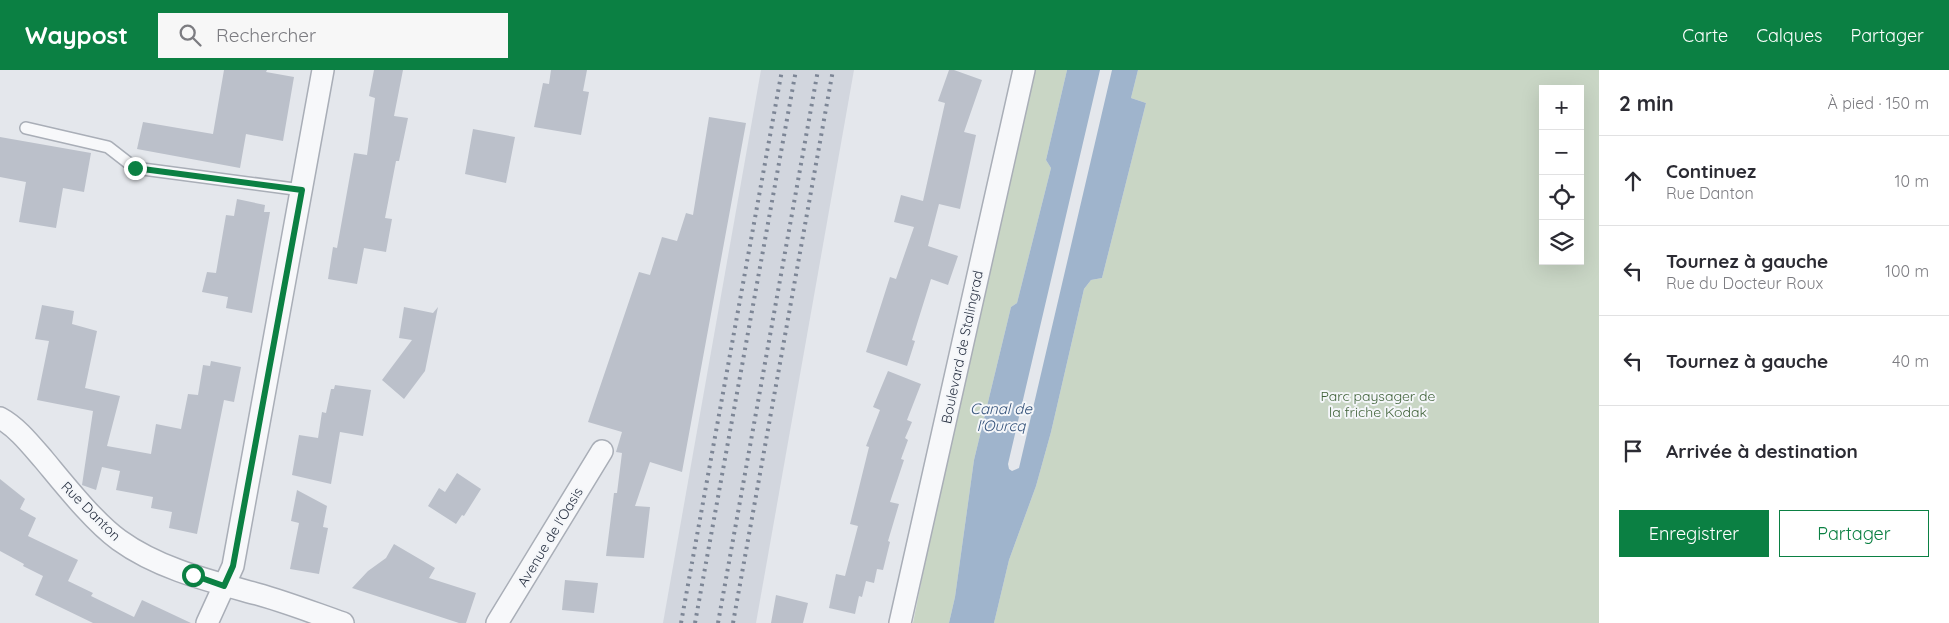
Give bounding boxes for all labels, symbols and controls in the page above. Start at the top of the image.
search box [158,13,508,58]
text: Waypost [25,20,128,50]
icon: search [176,21,204,49]
text: Rechercher [216,23,316,47]
text: Carte [1682,24,1728,47]
text: Calques [1756,24,1823,47]
text: Partager [1851,24,1924,47]
map controls [1539,85,1584,265]
button: + [1539,85,1584,130]
text: 2 min [1619,90,1674,116]
text: À pied · 150 m [1827,93,1929,113]
button: − [1539,130,1584,175]
route end [124,157,147,180]
text: Continuez [1666,159,1756,183]
icon: ahead [1619,167,1647,195]
text: 10 m [1895,171,1929,191]
button: locate [1539,175,1584,220]
text: Rue Danton [1666,183,1754,203]
button: layers [1539,220,1584,265]
text: Tournez à gauche [1666,249,1828,273]
icon: left [1619,257,1647,285]
text: 100 m [1885,261,1929,281]
street label: Boulevard de Stalingrad [937,269,987,425]
text: Rue du Docteur Roux [1666,273,1823,293]
icon: left [1619,347,1647,375]
text: Tournez à gauche [1666,349,1828,373]
text: 40 m [1892,351,1929,371]
park label: Parc paysager de la friche Kodak [1321,387,1436,421]
water label: Canal de l'Ourcq [970,399,1032,435]
icon: arrive [1619,437,1647,465]
text: Arrivée à destination [1666,439,1858,463]
street label: Rue Danton [57,477,125,545]
street label: Avenue de l'Oasis [513,484,587,590]
button: Enregistrer [1619,510,1769,557]
button: Partager [1779,510,1929,557]
route start [182,564,205,587]

